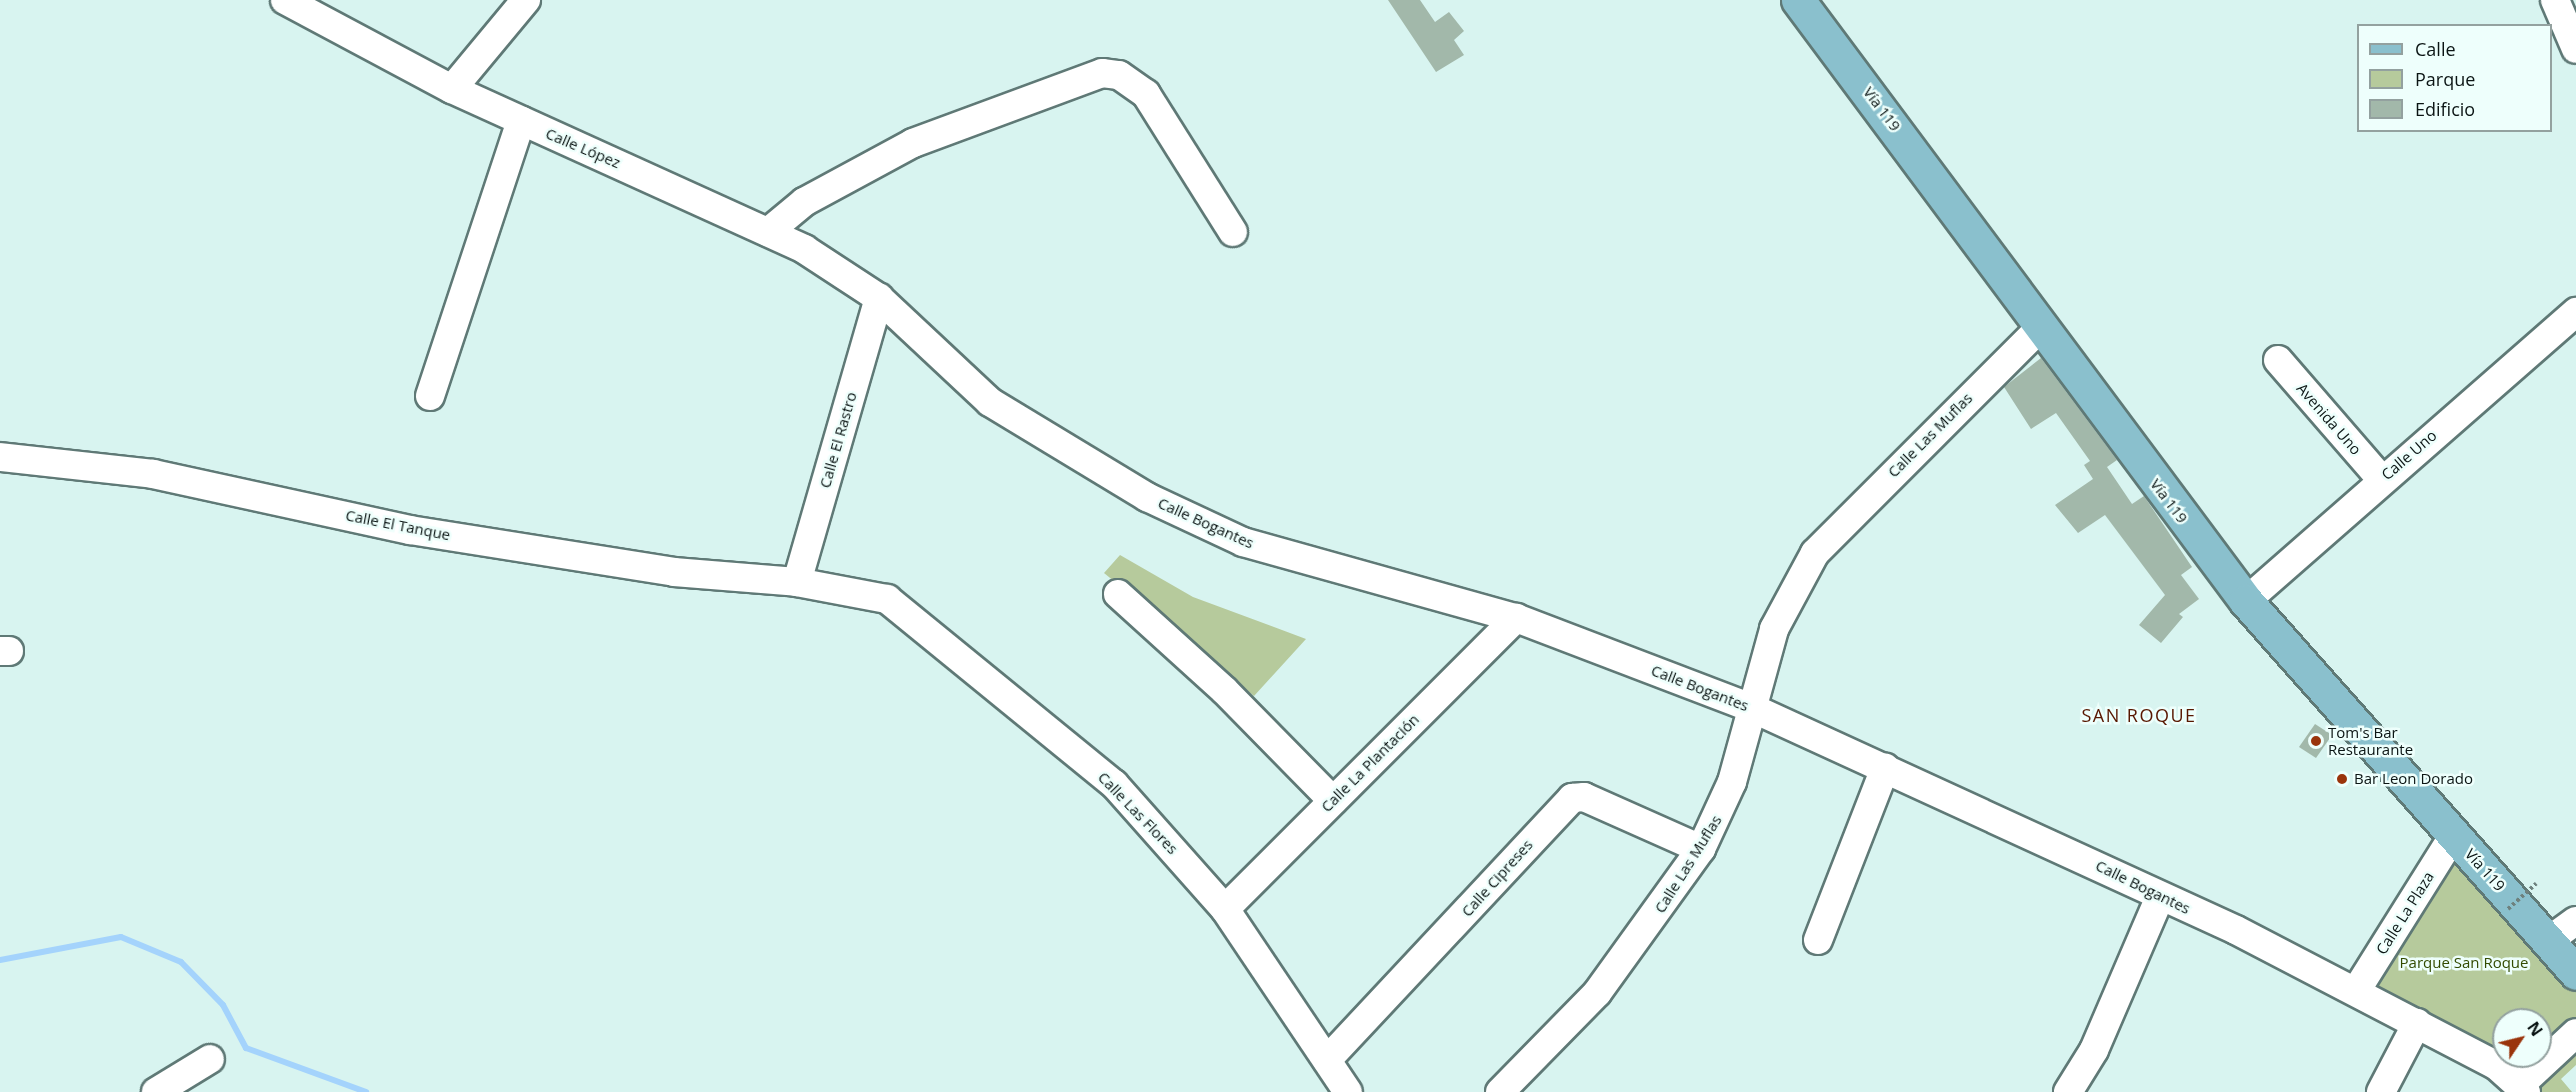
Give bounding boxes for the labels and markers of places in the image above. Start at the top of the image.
place label: Tom's Bar Restaurante [2328,723,2413,758]
marker: Tom's Bar Restaurante [2309,734,2323,748]
place label: Bar Leon Dorado [2354,770,2473,788]
marker: Bar Leon Dorado [2335,772,2349,786]

